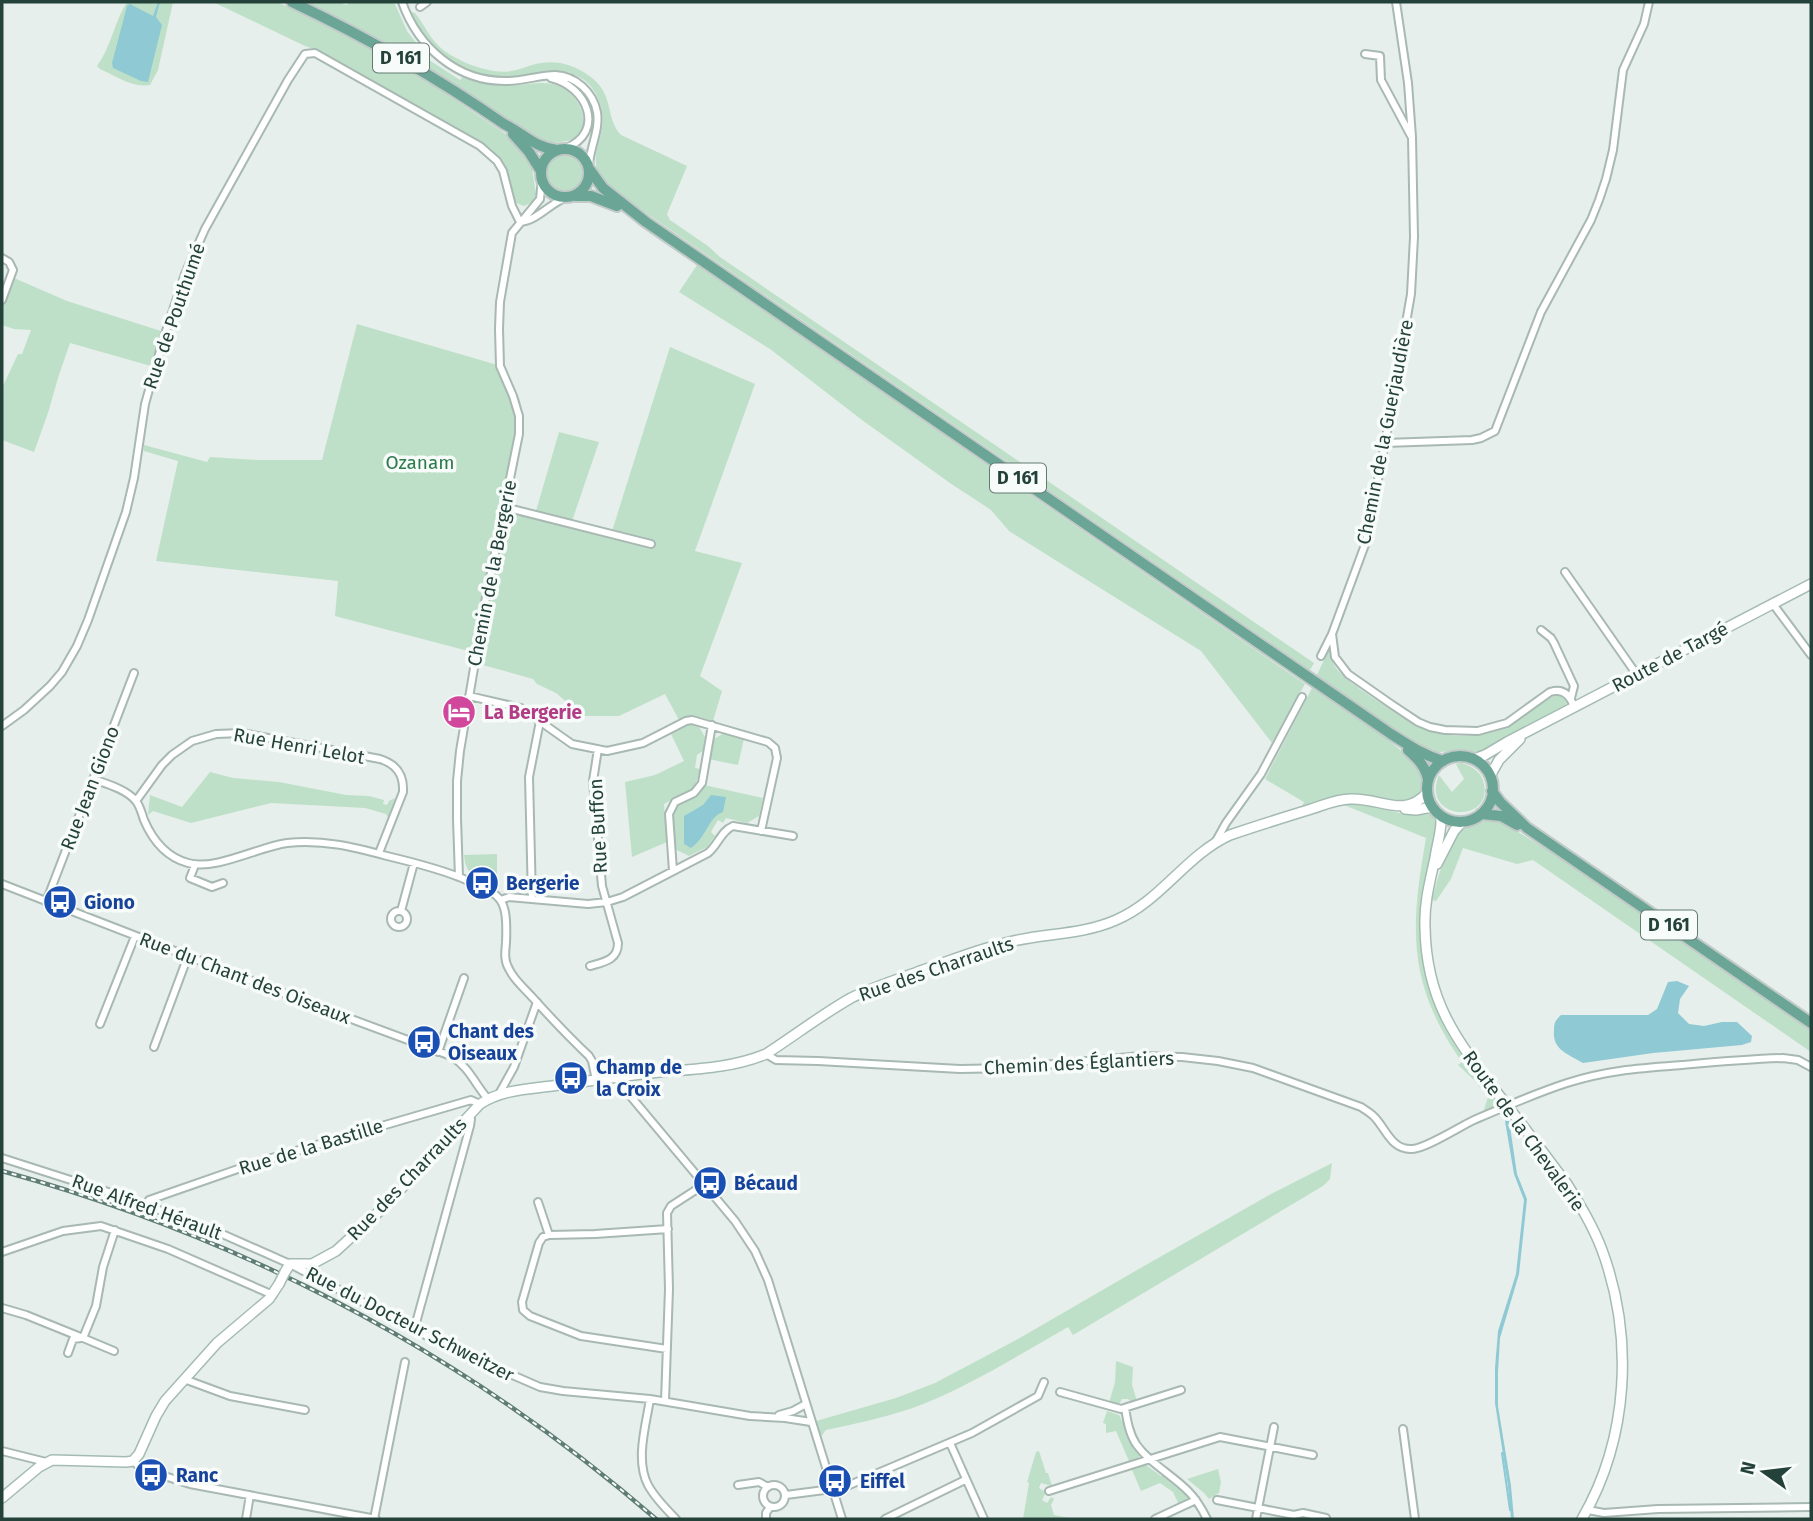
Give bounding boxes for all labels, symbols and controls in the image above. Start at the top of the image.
road number: D 161 [373,44,429,72]
street label: Rue de Pouthumé [138,240,210,392]
street label: Chemin de la Guerjaudière [1352,318,1418,546]
park label: Ozanam [385,451,455,474]
road number: D 161 [990,464,1046,492]
street label: Chemin de la Bergerie [463,478,521,668]
street label: Route de Targé [1608,617,1732,697]
hotel icon: La Bergerie [440,693,478,731]
place label: La Bergerie [484,701,582,724]
street label: Rue Jean Giono [56,723,124,853]
street label: Rue Henri Lelot [232,723,367,769]
street label: Rue Buffon [584,778,612,874]
bus stop icon: Bergerie [463,864,501,902]
place label: Bergerie [506,872,580,895]
bus stop icon: Giono [41,883,79,921]
place label: Giono [84,891,135,914]
road number: D 161 [1641,910,1697,940]
street label: Rue du Chant des Oiseaux [136,927,354,1029]
street label: Rue des Charraults [856,932,1017,1006]
place label: Chant des Oiseaux [448,1020,534,1065]
bus stop icon: Chant des Oiseaux [405,1023,443,1061]
street label: Route de la Chevalerie [1458,1046,1590,1216]
street label: Chemin des Églantiers [983,1047,1175,1079]
place label: Champ de la Croix [596,1056,682,1101]
bus stop icon: Champ de la Croix [552,1059,590,1097]
street label: Rue des Charraults [342,1113,472,1245]
street label: Rue de la Bastille [236,1114,386,1180]
bus stop icon: Bécaud [691,1164,729,1202]
street label: Rue Alfred Hérault [69,1169,225,1245]
place label: Bécaud [734,1172,798,1195]
street label: Rue du Docteur Schweitzer [302,1261,519,1387]
north arrow [1729,1437,1799,1507]
bus stop icon: Ranc [132,1456,170,1494]
text: N [1735,1459,1761,1477]
bus stop icon: Eiffel [816,1462,854,1500]
place label: Ranc [176,1464,218,1487]
place label: Eiffel [860,1470,905,1493]

